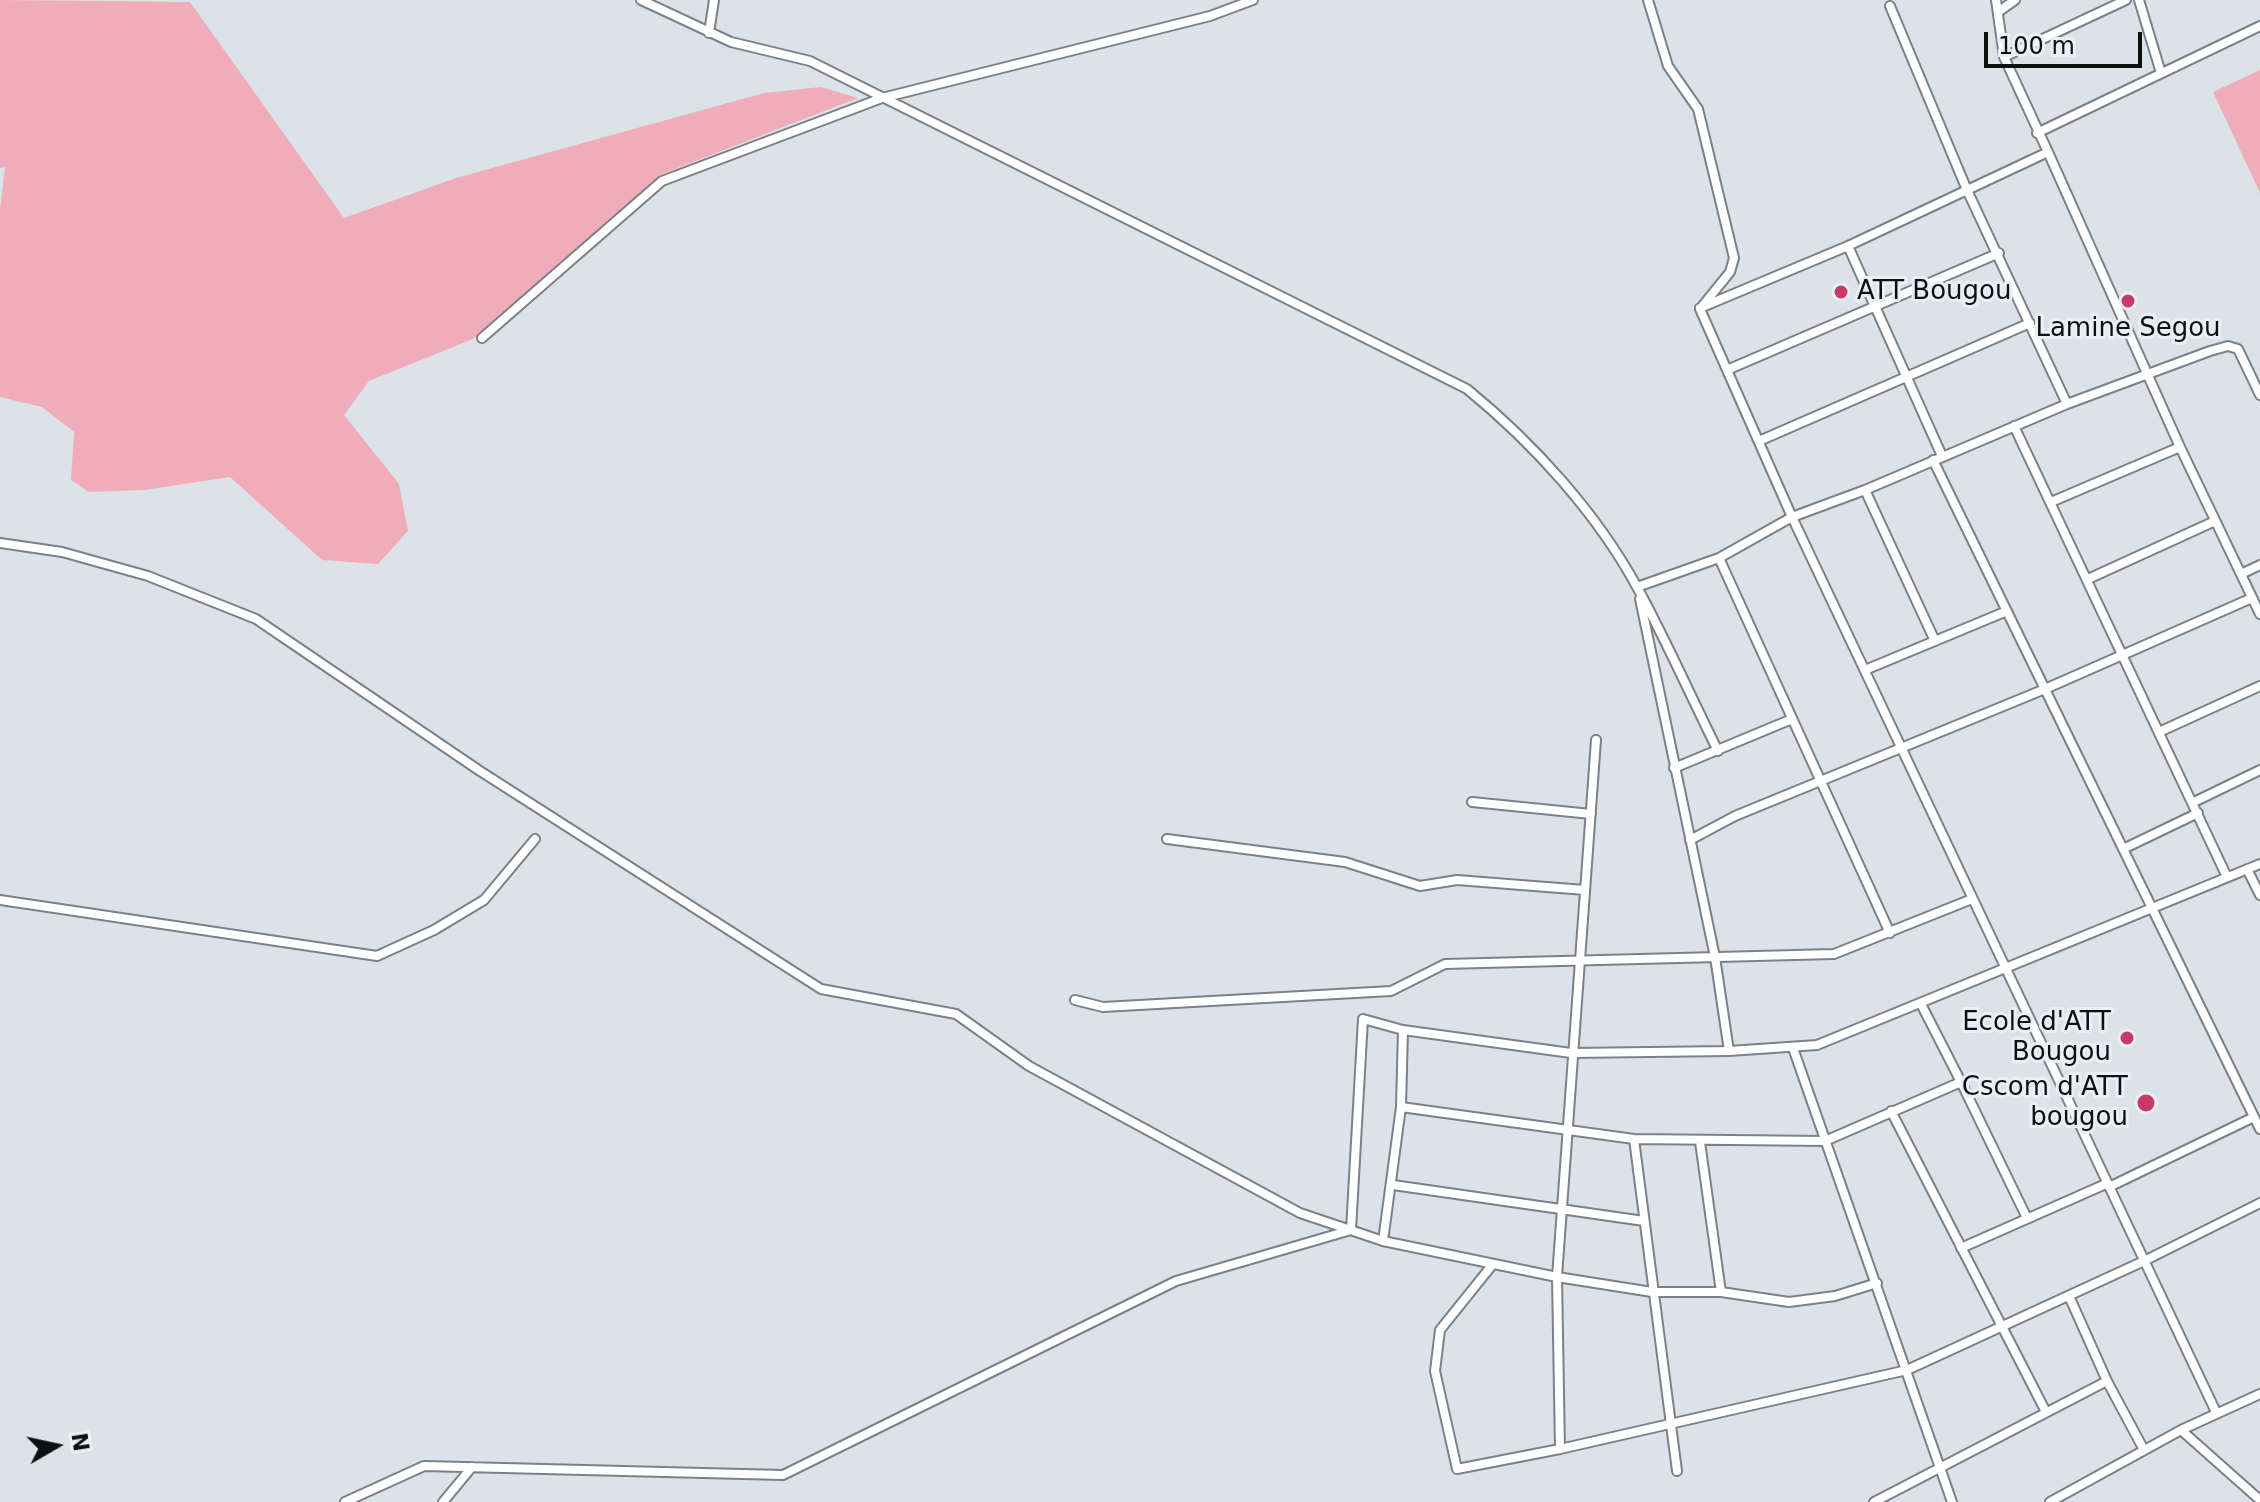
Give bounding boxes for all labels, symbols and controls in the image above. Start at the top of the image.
scale bar [1988,16,2146,66]
text: 100 m [1998,32,2075,60]
place label: ATT Bougou [1857,276,2011,308]
marker: ATT Bougou [1832,283,1850,301]
marker: Lamine Segou [2119,292,2137,310]
place label: Lamine Segou [2035,313,2221,345]
place label: Ecole d'ATT Bougou [1962,1007,2111,1068]
marker: Ecole d'ATT Bougou [2118,1029,2136,1047]
place label: Cscom d'ATT bougou [1962,1072,2128,1134]
marker: Cscom d'ATT bougou [2135,1092,2157,1114]
north arrow [16,1406,96,1486]
text: N [66,1431,94,1453]

